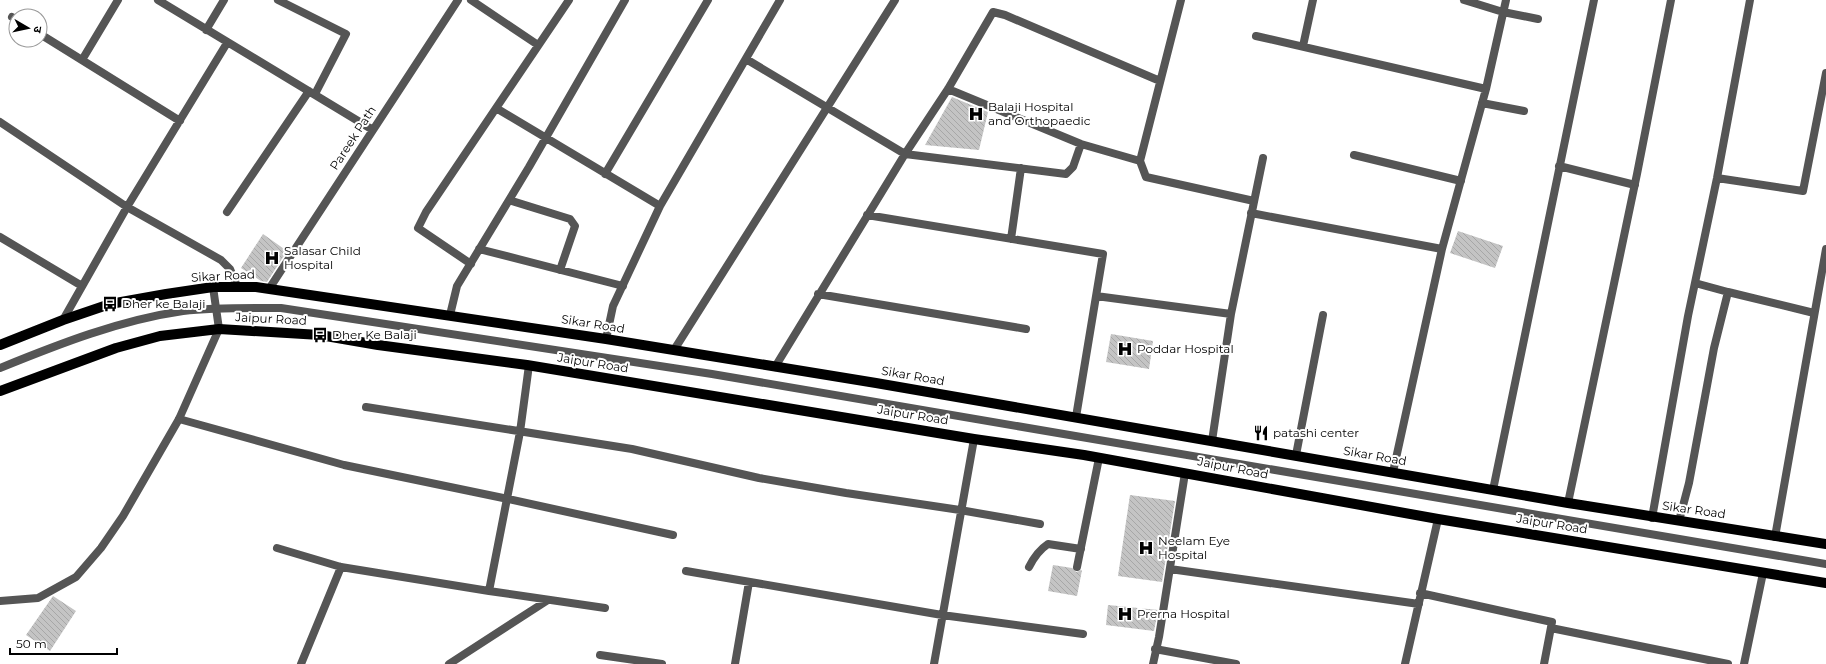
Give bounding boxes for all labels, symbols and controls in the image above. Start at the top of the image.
north arrow [8,8,48,48]
text: उ [30,25,45,34]
place label: Balaji Hospital and Orthopaedic [988,99,1091,128]
street label: Pareek Path [326,103,379,173]
hospital icon: Balaji Hospital and Orthopaedic [967,105,985,123]
place label: Salasar Child Hospital [284,243,361,272]
hospital icon: Salasar Child Hospital [263,249,281,267]
street label: Sikar Road [191,266,255,285]
bus stop icon: Dher ke Balaji [101,295,119,313]
place label: Dher ke Balaji [122,296,206,311]
street label: Jaipur Road [234,309,307,328]
street label: Sikar Road [560,311,626,336]
bus stop icon: Dher Ke Balaji [311,326,329,344]
place label: Dher Ke Balaji [332,327,417,342]
hospital icon: Poddar Hospital [1116,340,1134,358]
place label: Poddar Hospital [1137,341,1234,356]
street label: Jaipur Road [555,349,630,376]
street label: Sikar Road [880,363,946,388]
street label: Jaipur Road [875,401,950,428]
restaurant icon: patashi center [1252,424,1270,442]
place label: patashi center [1273,425,1359,440]
street label: Sikar Road [1342,443,1408,468]
street label: Jaipur Road [1195,453,1270,482]
street label: Sikar Road [1661,498,1727,521]
street label: Jaipur Road [1514,510,1589,537]
place label: Neelam Eye Hospital [1158,533,1230,562]
hospital icon: Neelam Eye Hospital [1137,539,1155,557]
hospital icon: Prerna Hospital [1116,605,1134,623]
place label: Prerna Hospital [1137,606,1230,621]
scale bar [10,630,117,656]
text: 50 m [16,636,47,651]

